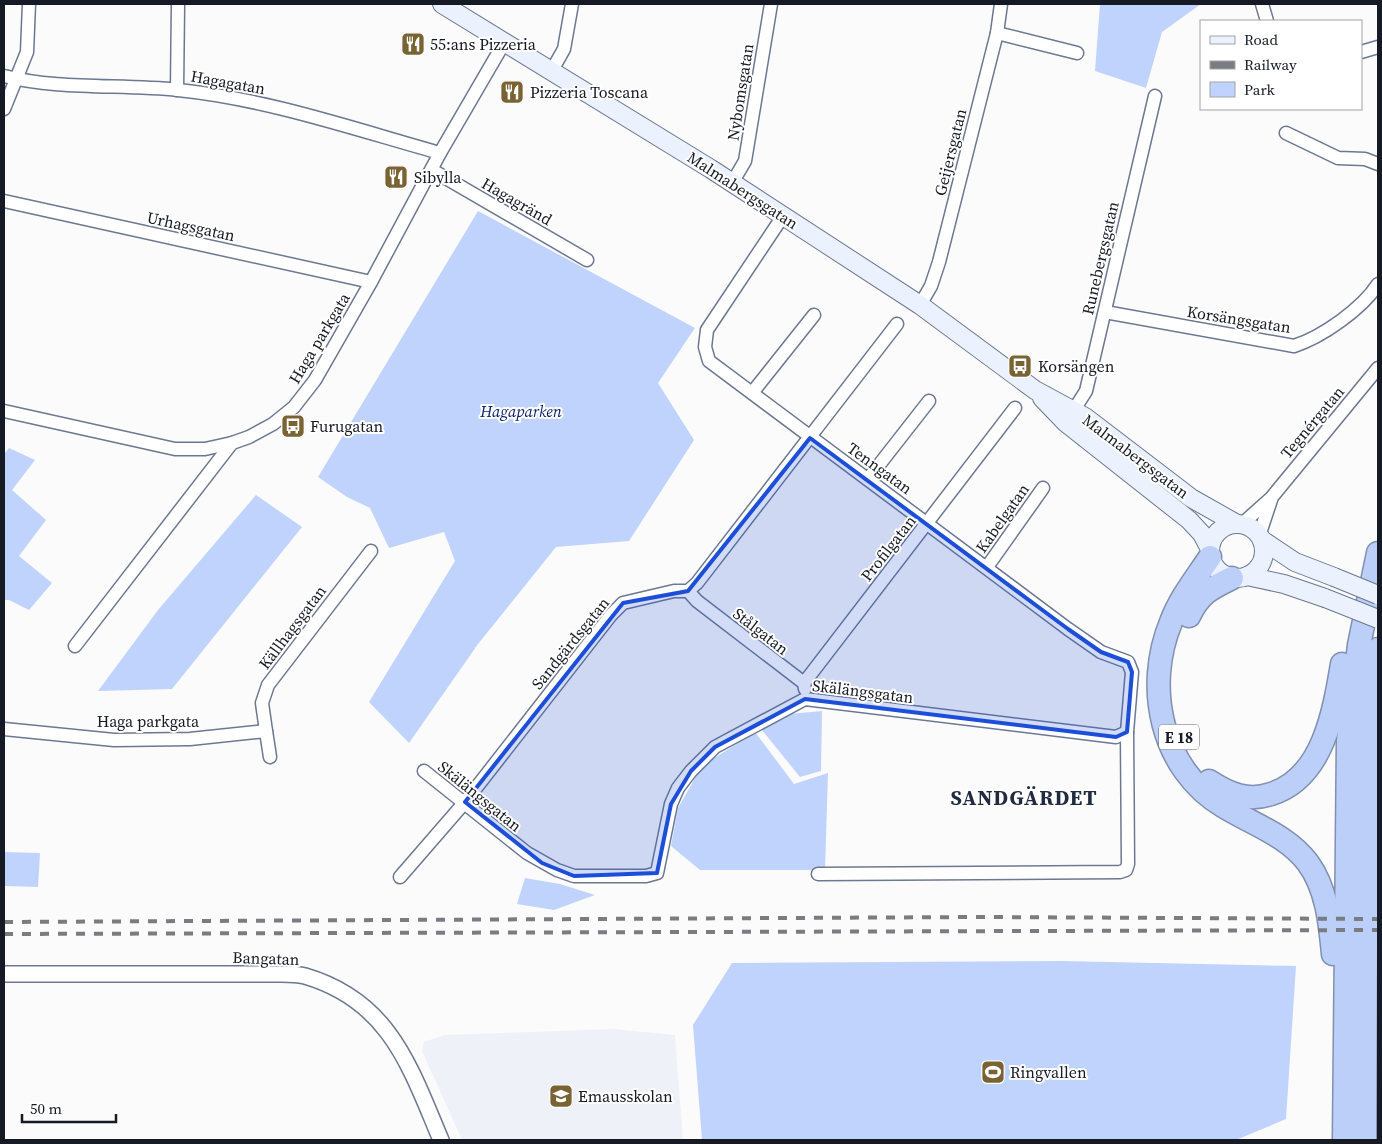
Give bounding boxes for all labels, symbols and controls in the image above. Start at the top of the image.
legend [1200,20,1362,110]
text: Road [1244,29,1278,50]
restaurant icon: 55:ans Pizzeria [400,31,426,57]
place label: 55:ans Pizzeria [430,33,537,55]
street label: Nybomsgatan [721,42,759,142]
text: Railway [1244,54,1297,75]
street label: Hagagatan [189,65,267,99]
restaurant icon: Pizzeria Toscana [499,79,525,105]
text: Park [1244,79,1276,100]
place label: Pizzeria Toscana [530,81,649,103]
street label: Geijersgatan [929,106,972,198]
street label: Malmabergsgatan [683,146,803,234]
restaurant icon: Sibylla [383,164,409,190]
place label: Sibylla [414,166,462,188]
street label: Hagagränd [478,172,556,230]
street label: Runebergsgatan [1076,199,1124,317]
street label: Urhagsgatan [145,206,237,246]
street label: Haga parkgata [283,288,355,388]
street label: Korsängsgatan [1186,300,1293,338]
bus stop icon: Korsängen [1007,353,1033,379]
place label: Korsängen [1038,355,1115,377]
street label: Tegnérgatan [1275,381,1349,463]
park label: Hagaparken [479,400,562,422]
street label: Malmabergsgatan [1078,409,1194,503]
bus stop icon: Furugatan [280,413,306,439]
place label: Furugatan [310,415,384,437]
street label: Tenngatan [843,437,917,499]
street label: Kabelgatan [970,479,1034,557]
street label: Profilgatan [855,510,921,586]
street label: Källhagsgatan [253,580,331,674]
street label: Sandgärdsgatan [526,592,614,694]
street label: Stålgatan [729,602,794,660]
street label: Skälängsgatan [811,674,915,708]
street label: Haga parkgata [97,710,200,732]
road number: E 18 [1159,724,1199,750]
street label: Skälängsgatan [434,755,527,837]
district label: SANDGÄRDET [950,783,1098,812]
street label: Bangatan [232,946,300,970]
sports icon: Ringvallen [980,1059,1006,1085]
place label: Ringvallen [1010,1061,1087,1083]
school or university icon: Emausskolan [548,1083,574,1109]
place label: Emausskolan [578,1085,673,1107]
scale bar [22,1092,116,1124]
text: 50 m [30,1098,62,1119]

